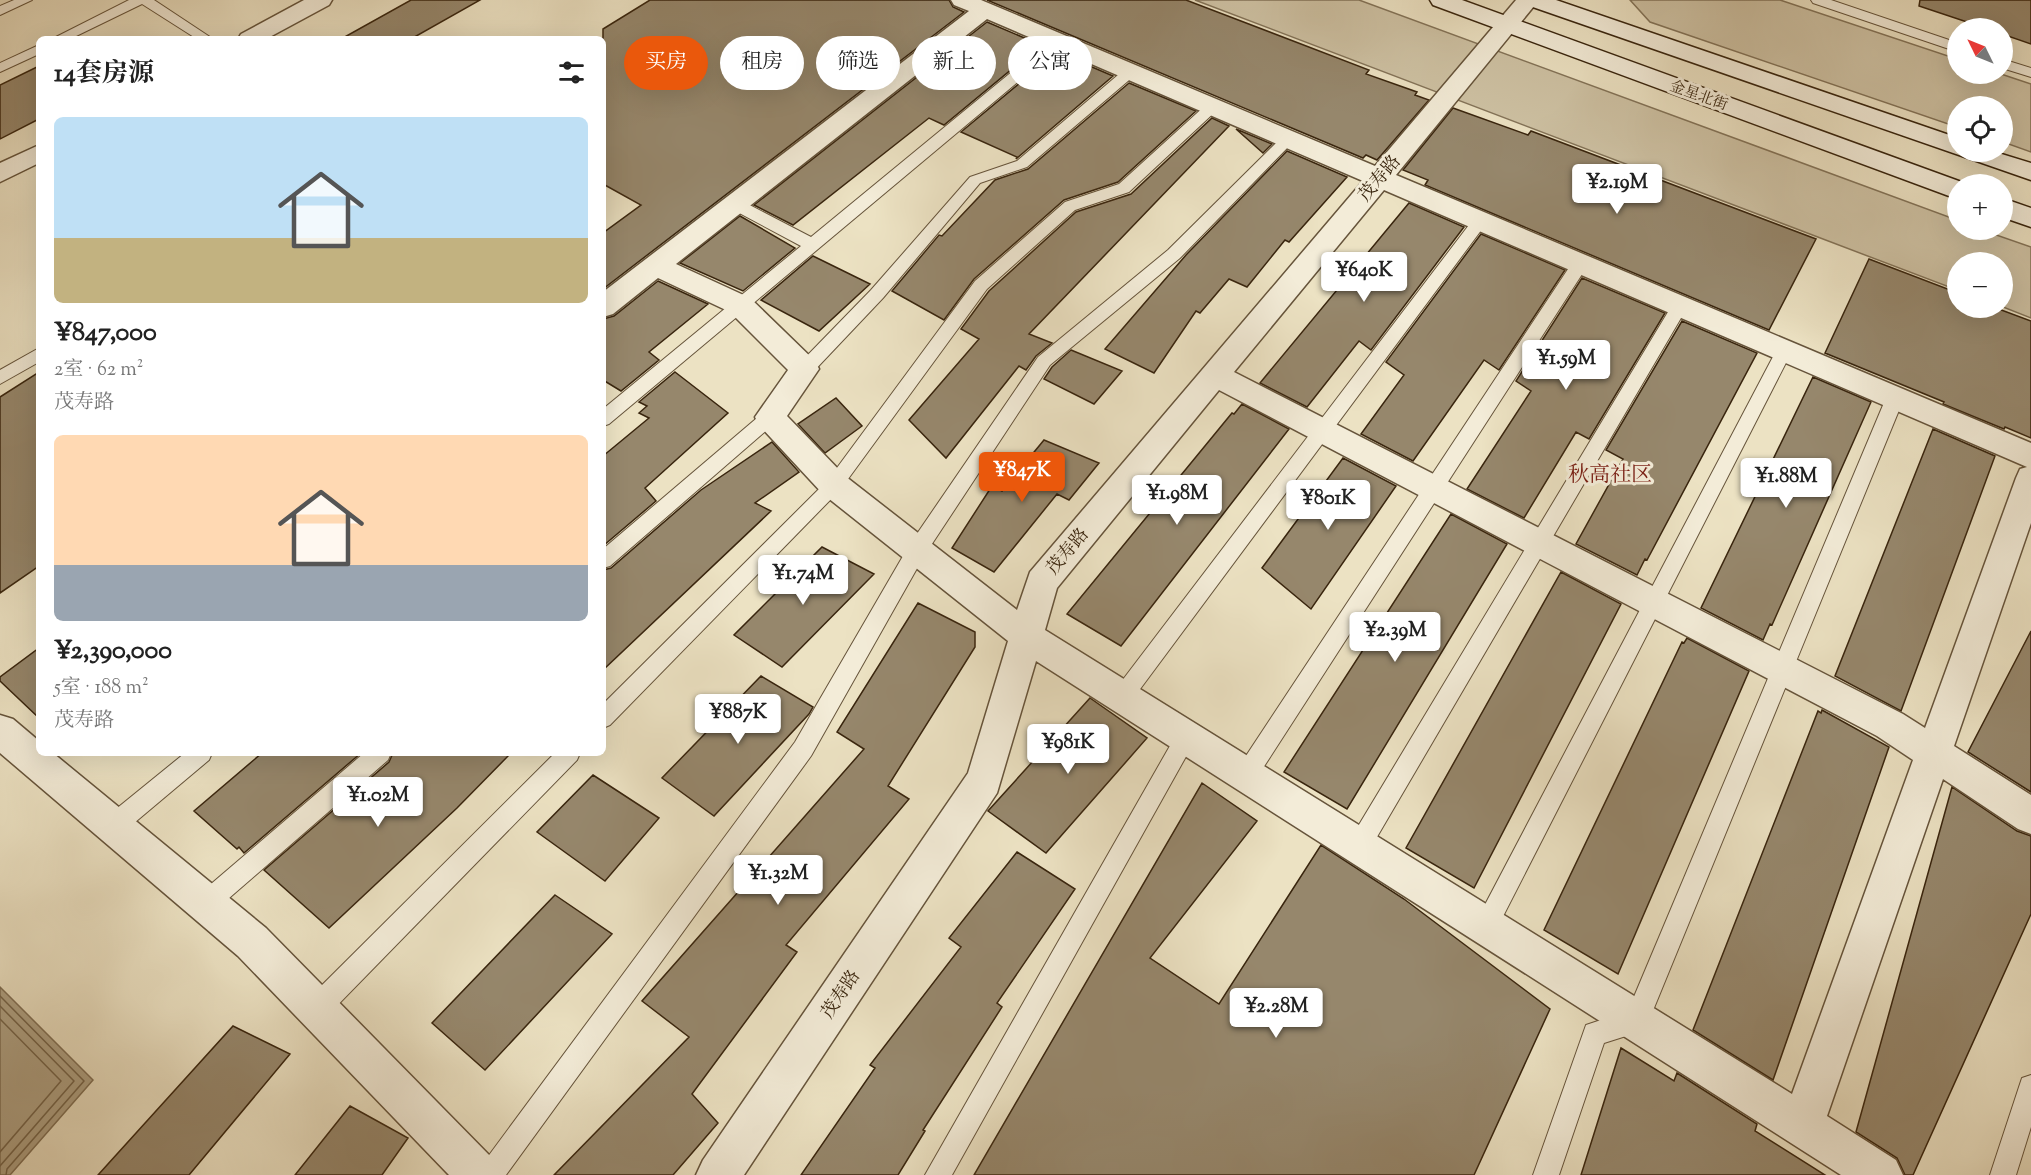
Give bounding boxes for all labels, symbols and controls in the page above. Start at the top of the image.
north arrow [1947,18,2013,84]
map controls [1947,18,2013,318]
chip: 买房 [624,36,708,90]
chip: 租房 [720,36,804,90]
chip: 筛选 [816,36,900,90]
chip: 新上 [912,36,996,90]
chip: 公寓 [1008,36,1092,90]
text: 14套房源 [54,56,154,93]
icon: filters [555,56,588,89]
street label: 金星北街 [1667,76,1730,117]
button: locate [1947,96,2013,162]
street label: 茂寿路 [1353,150,1408,208]
icon: home [267,156,375,264]
pin: ¥2.19M [1568,164,1666,215]
text: ¥2.19M [1586,169,1648,198]
button: + [1947,174,2013,240]
pin: ¥640K [1322,252,1406,303]
button: − [1947,252,2013,318]
text: ¥640K [1335,257,1393,286]
text: ¥847,000 [54,315,157,352]
pin: ¥1.59M [1517,340,1615,391]
text: ¥1.59M [1536,345,1596,374]
text: 2室 · 62 m² [54,356,144,385]
text: 茂寿路 [54,389,114,418]
pin: ¥847K [980,452,1064,503]
text: ¥847K [993,457,1051,486]
pin: ¥1.88M [1737,458,1835,509]
district label: 秋高社区 [1568,461,1652,491]
text: ¥1.88M [1755,463,1817,492]
icon: home [267,474,375,582]
pin: ¥1.98M [1128,475,1226,526]
text: ¥1.98M [1146,480,1208,509]
pin: ¥801K [1286,480,1370,531]
text: ¥801K [1300,485,1356,514]
street label: 茂寿路 [1041,523,1096,581]
pin: ¥1.74M [754,555,852,606]
text: ¥1.74M [772,560,834,589]
pin: ¥2.39M [1346,612,1444,663]
text: ¥2.39M [1363,617,1427,646]
text: ¥2,390,000 [54,633,172,670]
text: 5室 · 188 m² [54,674,149,703]
pin: ¥887K [696,694,780,745]
text: ¥887K [709,699,767,728]
text: 茂寿路 [54,707,114,736]
pin: ¥981K [1026,724,1110,775]
text: ¥981K [1041,729,1095,758]
pin: ¥1.02M [329,777,427,828]
text: ¥1.02M [347,782,409,811]
pin: ¥1.32M [729,855,827,906]
text: ¥1.32M [748,860,808,889]
street label: 茂寿路 [816,965,868,1025]
pin: ¥2.28M [1227,988,1325,1039]
text: ¥2.28M [1244,993,1308,1022]

